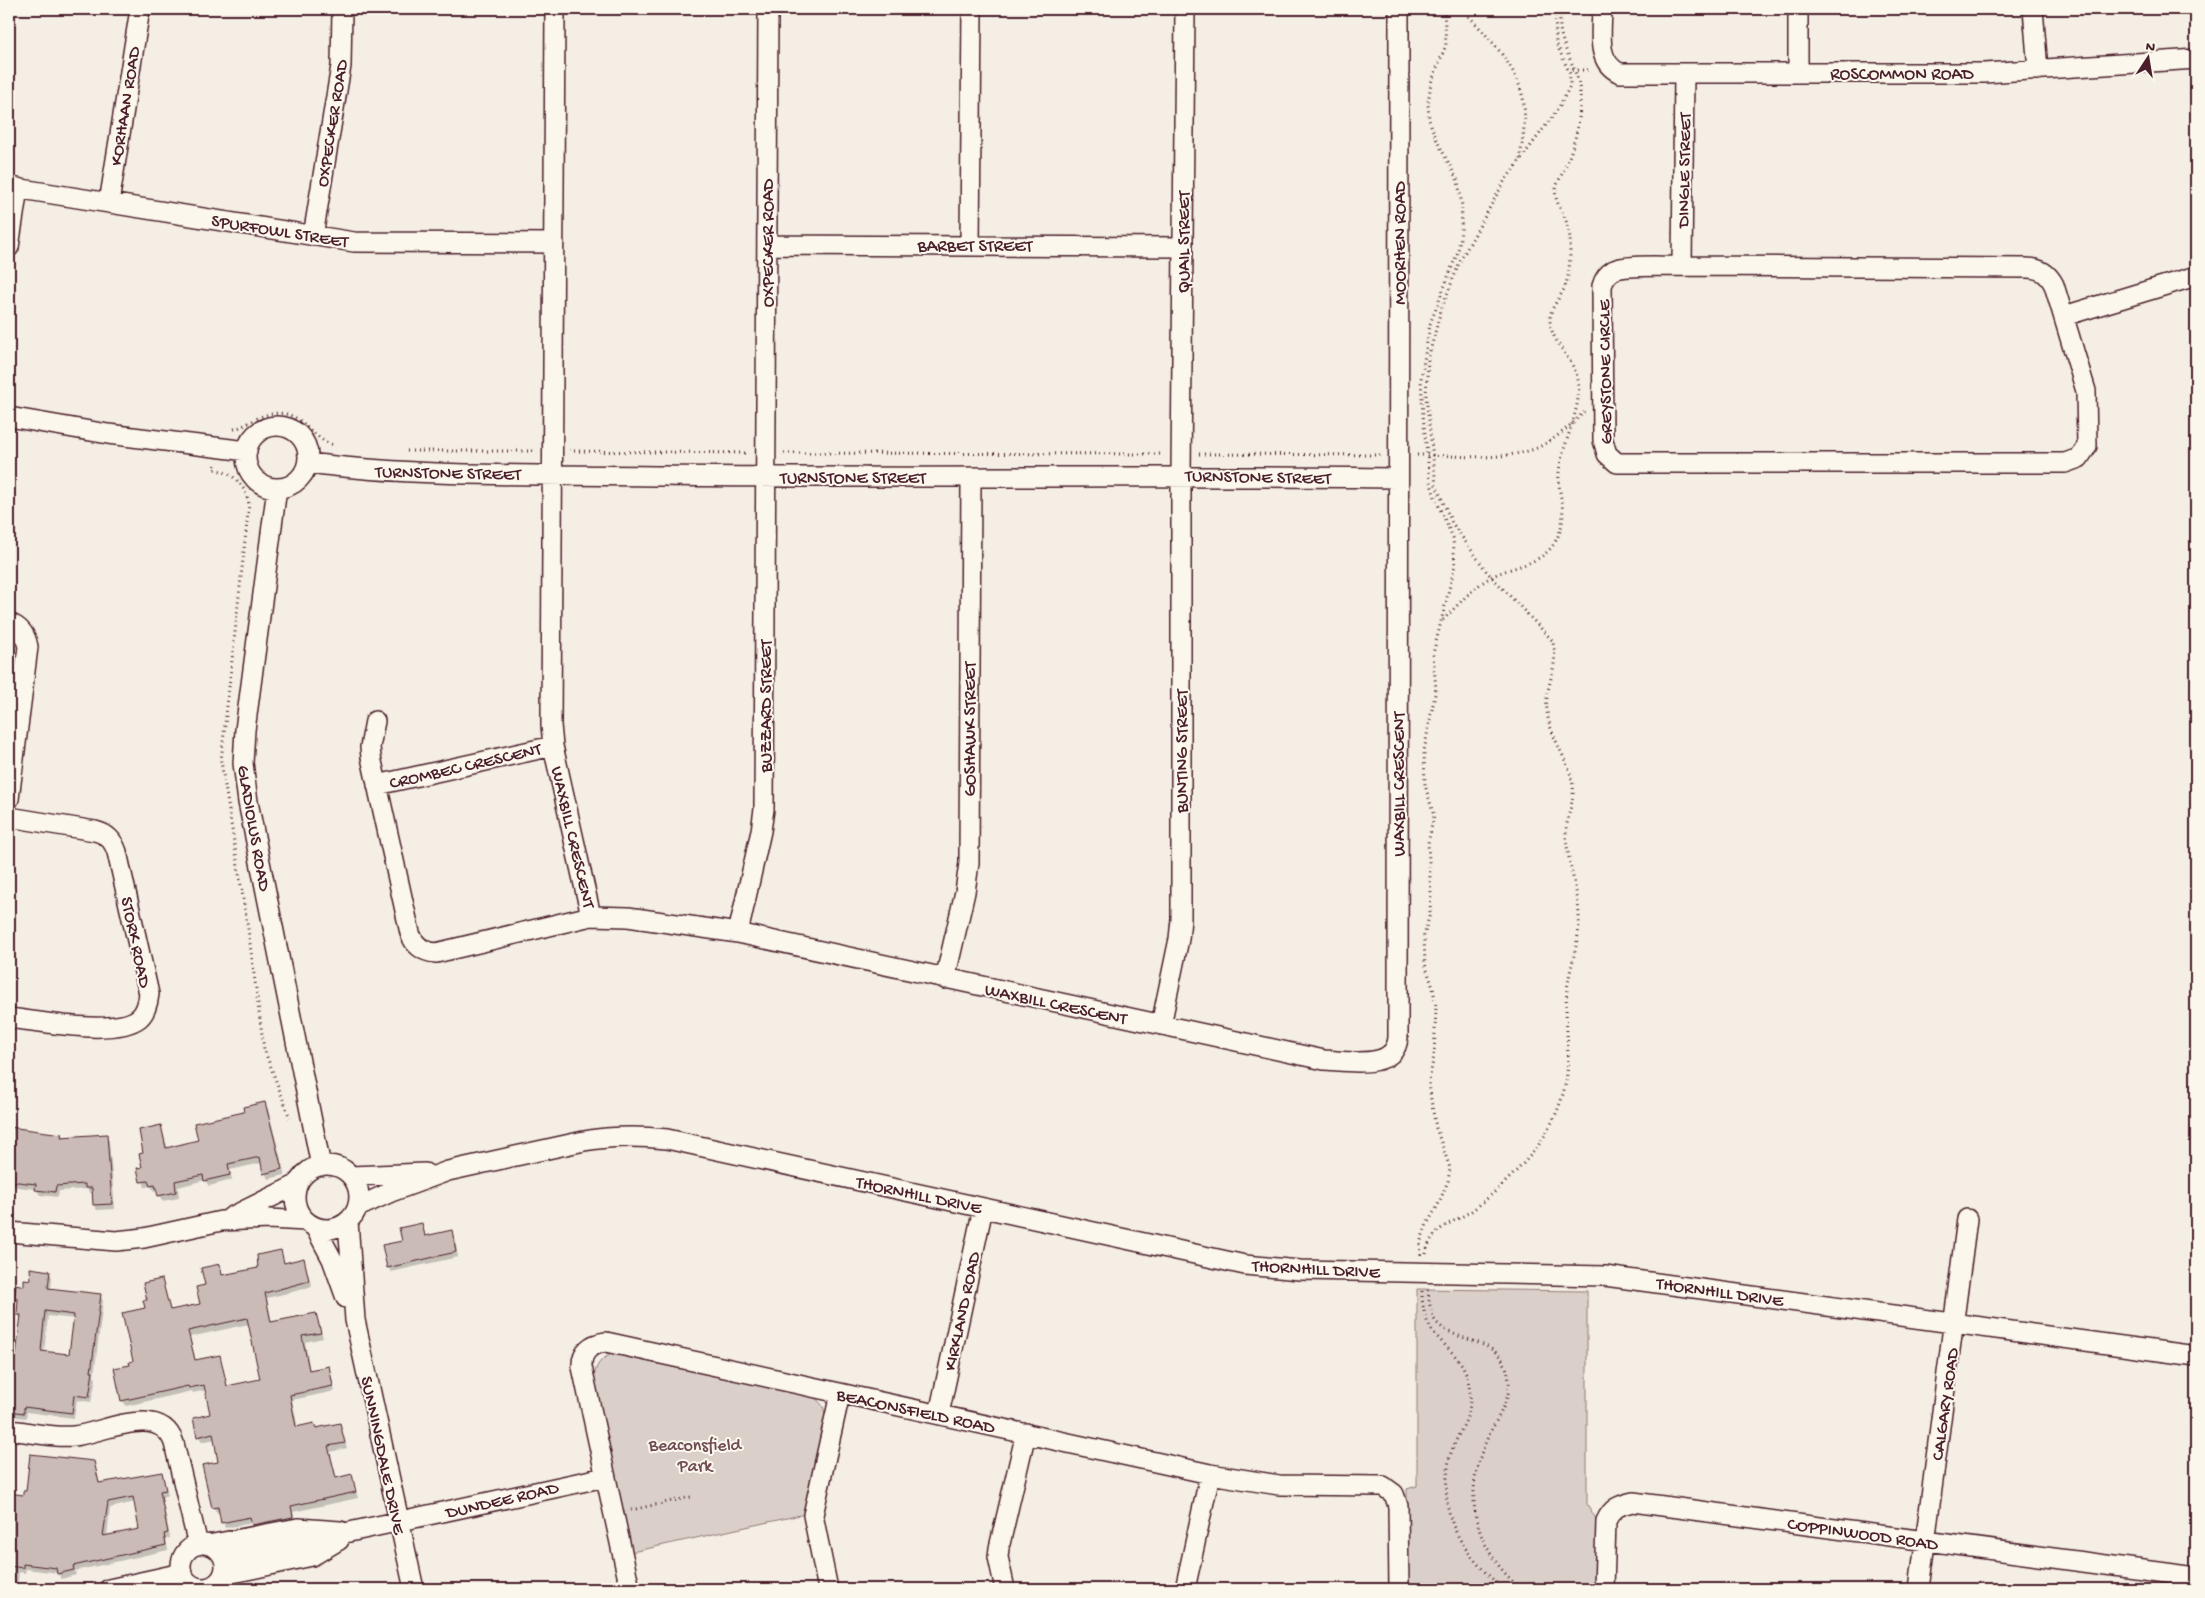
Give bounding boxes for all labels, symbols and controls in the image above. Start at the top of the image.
north arrow [2122,32,2172,82]
text: N [2144,38,2156,57]
street label: KORHAAN ROAD [107,45,146,167]
street label: OXPECKER ROAD [313,58,354,189]
street label: ROSCOMMON ROAD [1830,65,1974,86]
street label: DINGLE STREET [1674,111,1697,229]
street label: OXPECKER ROAD [759,178,780,307]
street label: MOORHEN ROAD [1391,181,1412,305]
street label: QUAIL STREET [1175,190,1196,293]
street label: SPURFOWL STREET [210,211,351,254]
street label: BARBET STREET [917,237,1034,258]
street label: GREYSTONE CIRCLE [1595,299,1618,445]
street label: TURNSTONE STREET [374,463,522,486]
street label: TURNSTONE STREET [1184,467,1332,490]
street label: TURNSTONE STREET [779,469,927,490]
street label: BUZZARD STREET [757,638,778,774]
street label: GOSHAWK STREET [961,660,982,796]
street label: BUNTING STREET [1173,688,1194,814]
street label: WAXBILL CRESCENT [1390,711,1411,856]
street label: CROMBEC CRESCENT [388,739,545,795]
street label: GLADIOLUS ROAD [231,764,274,893]
street label: WAXBILL CRESCENT [545,765,598,912]
street label: STORK ROAD [115,895,154,990]
street label: WAXBILL CRESCENT [982,980,1130,1031]
street label: THORNHILL DRIVE [853,1173,984,1220]
street label: KIRKLAND ROAD [941,1250,986,1373]
street label: THORNHILL DRIVE [1250,1257,1381,1284]
street label: THORNHILL DRIVE [1654,1274,1785,1313]
street label: CALGARY ROAD [1928,1346,1965,1462]
street label: SUNNINGDALE DRIVE [355,1375,409,1537]
street label: BEACONSFIELD ROAD [833,1385,997,1440]
park label: Beaconsfield Park [648,1436,743,1478]
street label: DUNDEE ROAD [443,1478,561,1525]
street label: COPPINWOOD ROAD [1786,1514,1940,1556]

